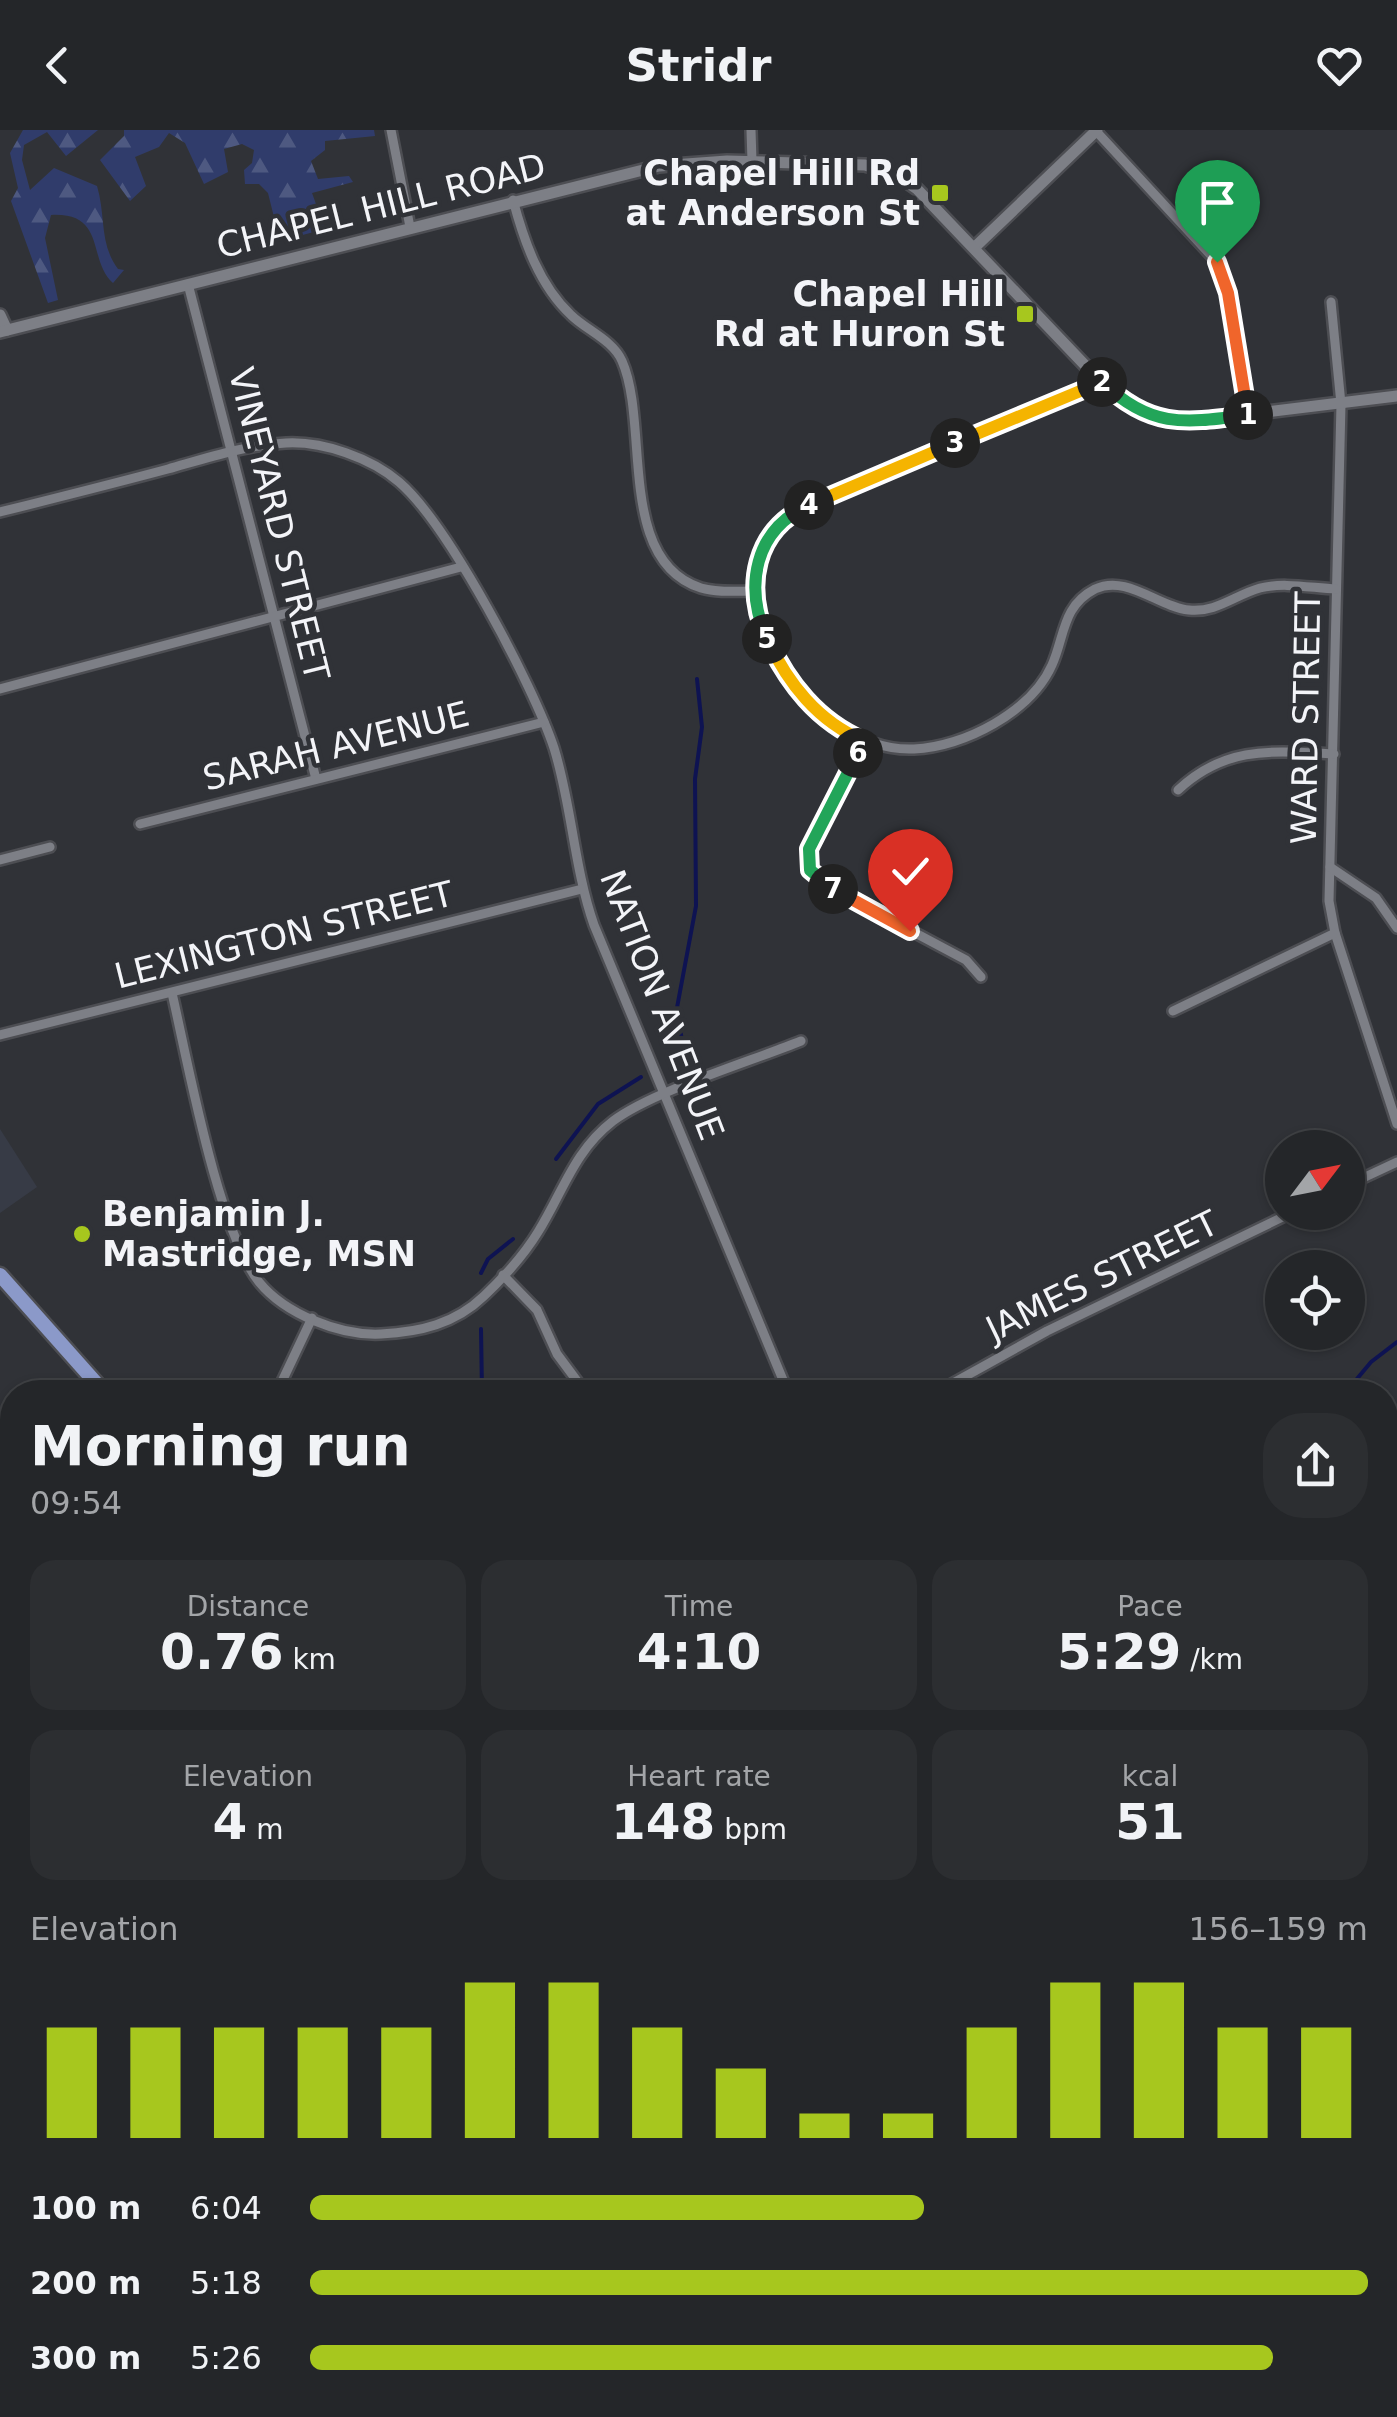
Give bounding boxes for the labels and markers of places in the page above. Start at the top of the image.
place label: Chapel Hill Rd at Anderson St [625,153,920,233]
pin [1175,160,1260,263]
marker: Chapel Hill Rd at Anderson St [929,182,951,204]
place label: Chapel Hill Rd at Huron St [714,274,1005,354]
marker: Chapel Hill Rd at Huron St [1014,303,1036,325]
pin: 2 [1077,357,1127,407]
pin: 1 [1223,390,1273,440]
pin: 3 [930,418,980,468]
pin: 4 [784,480,834,530]
pin: 5 [742,614,792,664]
pin: 6 [833,728,883,778]
pin [868,829,953,932]
pin: 7 [808,864,858,914]
place label: Benjamin J. Mastridge, MSN [102,1194,416,1274]
marker: Benjamin J. Mastridge, MSN [71,1223,93,1245]

